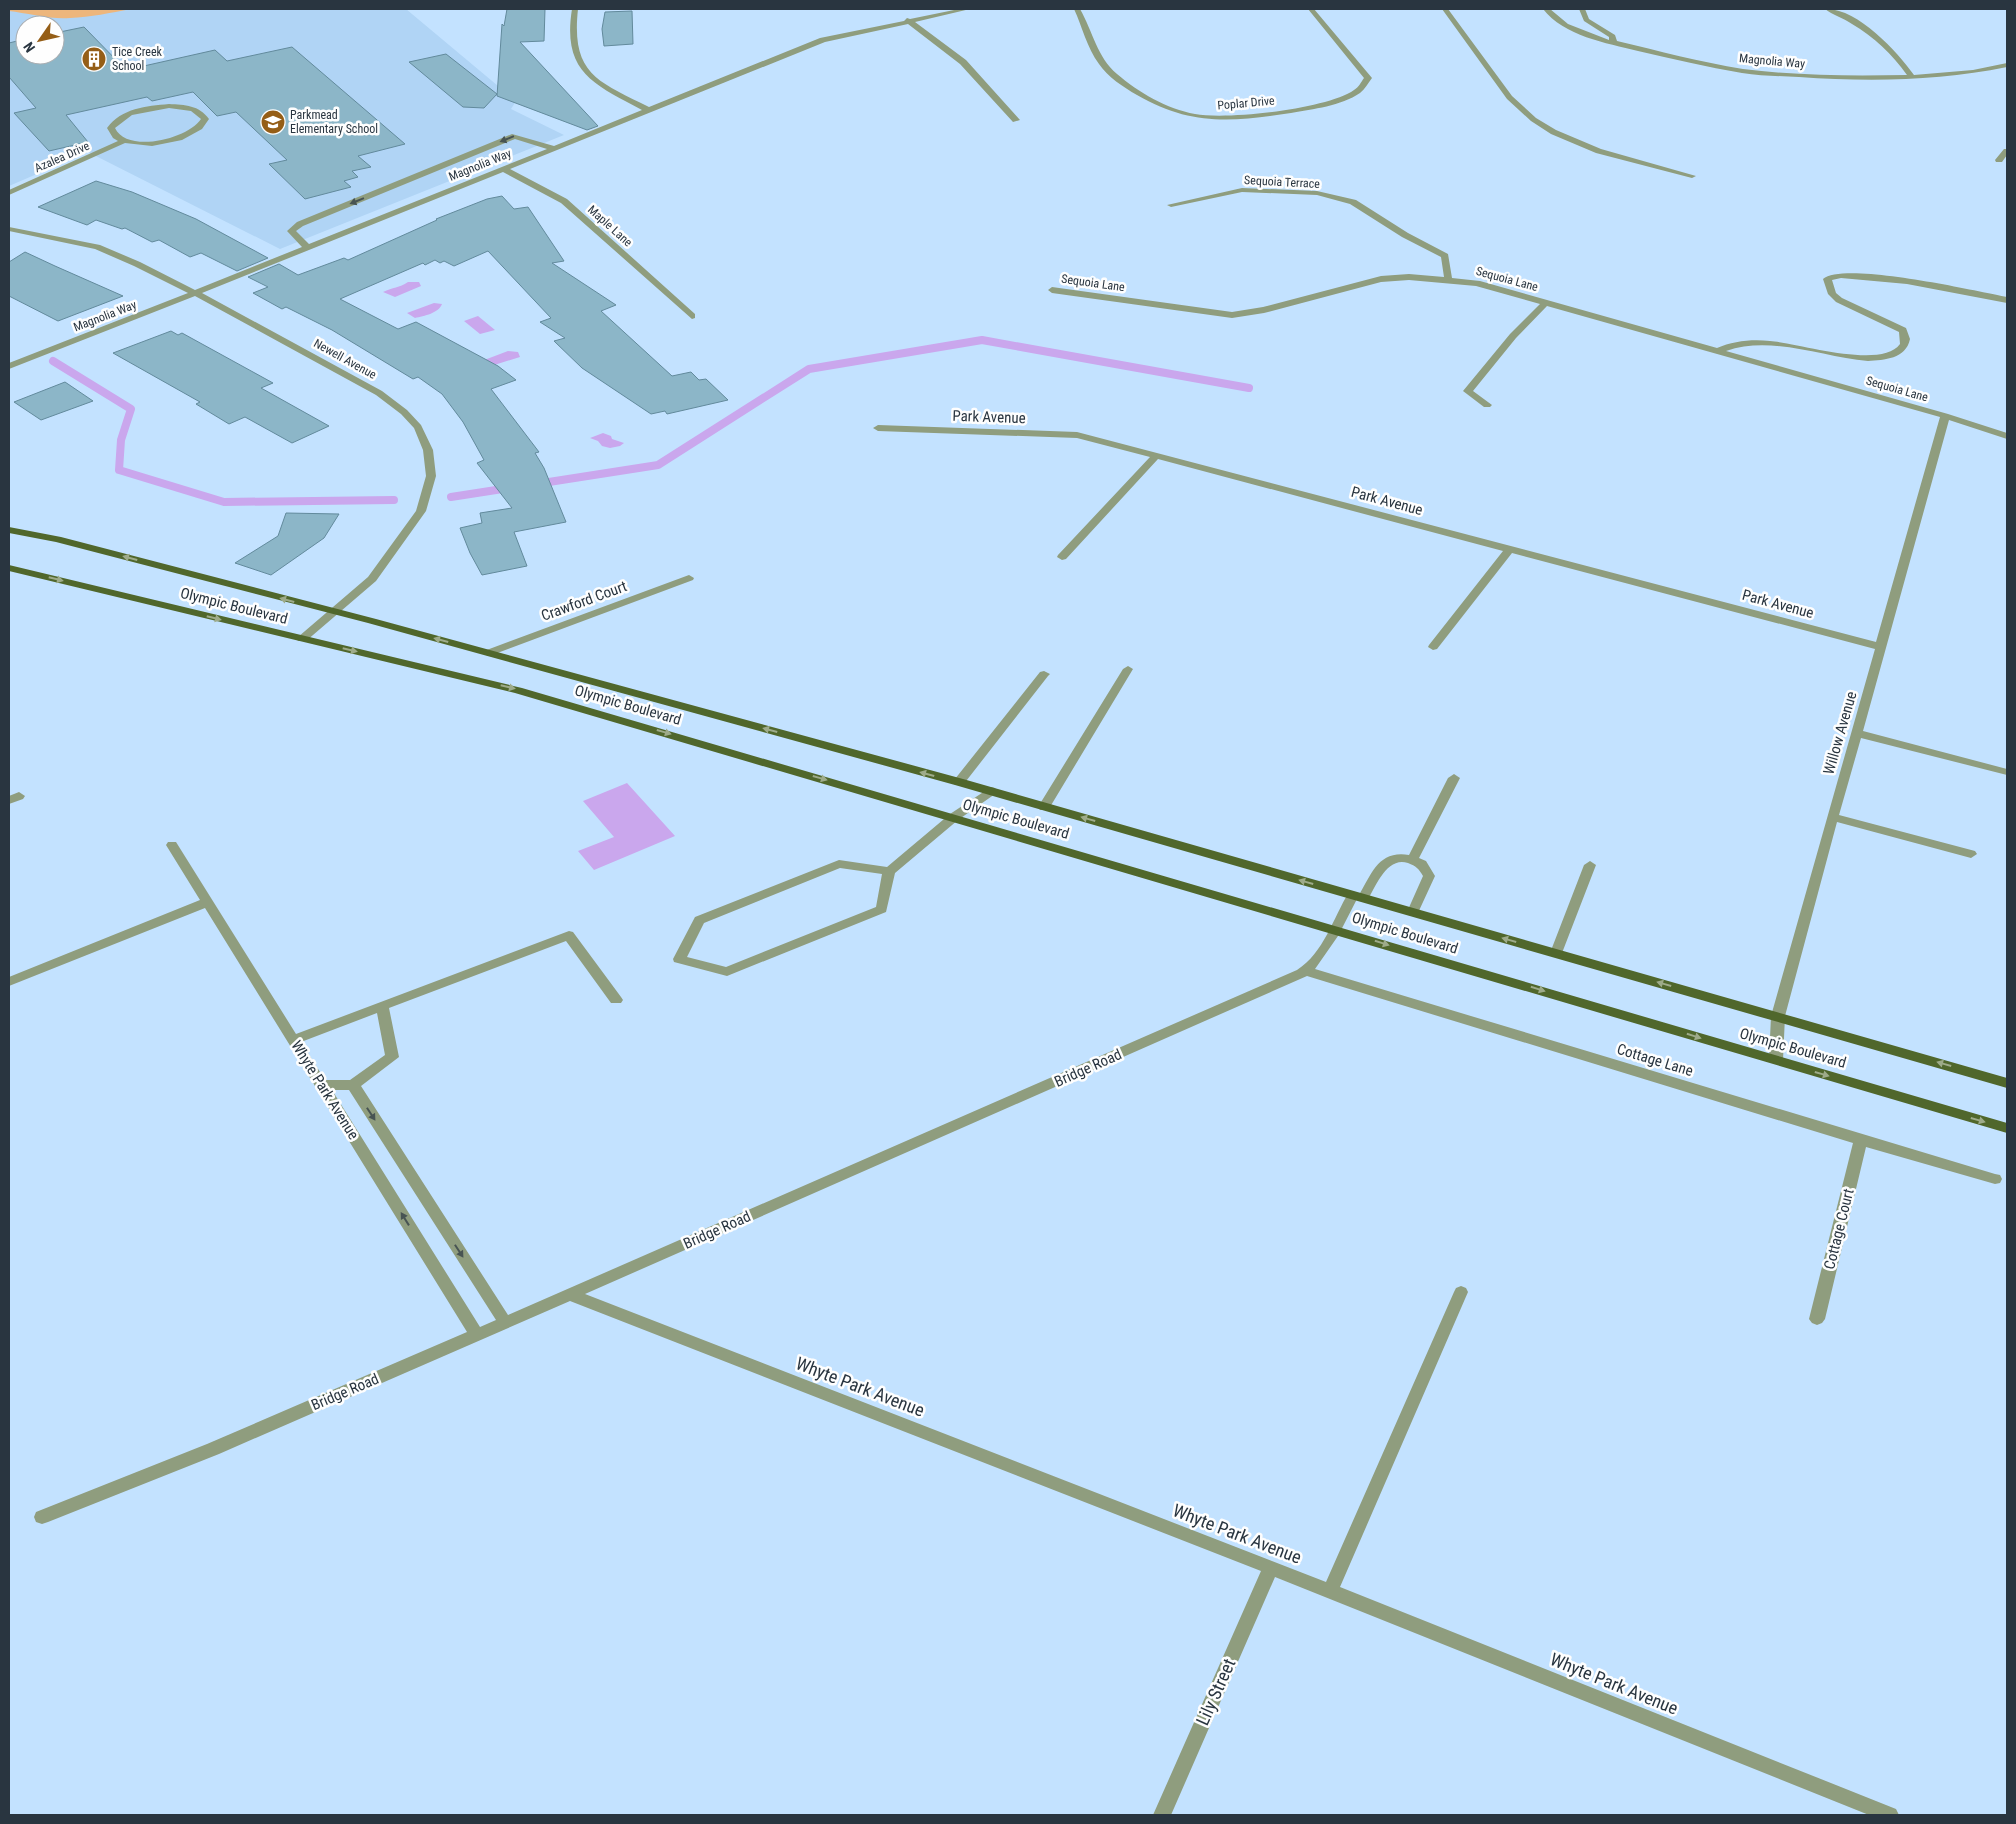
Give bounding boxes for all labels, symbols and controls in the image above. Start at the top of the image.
north arrow [15,15,65,65]
text: N [20,39,38,55]
place label: Tice Creek School [112,45,163,73]
building icon: Tice Creek School [81,46,107,72]
street label: Magnolia Way [1738,51,1806,71]
street label: Poplar Drive [1217,93,1276,112]
place label: Parkmead Elementary School [290,108,378,136]
school or university icon: Parkmead Elementary School [260,109,286,135]
one-way arrow [499,135,514,143]
street label: Azalea Drive [32,138,92,175]
street label: Magnolia Way [447,146,513,184]
street label: Sequoia Terrace [1244,173,1321,191]
one-way arrow [350,197,364,205]
street label: Maple Lane [585,202,635,250]
street label: Sequoia Lane [1474,264,1540,294]
street label: Sequoia Lane [1060,272,1126,294]
street label: Magnolia Way [72,298,138,334]
street label: Newell Avenue [311,336,379,382]
street label: Sequoia Lane [1864,373,1930,405]
street label: Park Avenue [952,407,1026,427]
street label: Park Avenue [1349,483,1425,519]
one-way arrow [123,554,138,562]
one-way arrow [49,575,64,583]
street label: Crawford Court [539,577,629,625]
street label: Olympic Boulevard [178,584,290,628]
street label: Park Avenue [1740,586,1816,622]
one-way arrow [280,596,295,604]
one-way arrow [206,614,221,622]
one-way arrow [434,636,449,644]
one-way arrow [342,646,357,654]
street label: Olympic Boulevard [573,681,683,729]
one-way arrow [500,683,515,691]
street label: Willow Avenue [1820,689,1860,777]
one-way arrow [763,726,778,734]
one-way arrow [657,729,672,737]
one-way arrow [920,769,935,777]
one-way arrow [812,775,827,783]
street label: Olympic Boulevard [961,795,1071,843]
one-way arrow [1081,815,1096,823]
one-way arrow [1298,877,1313,885]
street label: Olympic Boulevard [1350,908,1460,958]
one-way arrow [1502,935,1517,943]
one-way arrow [1375,940,1390,948]
one-way arrow [1656,979,1671,987]
one-way arrow [1531,986,1546,994]
street label: Olympic Boulevard [1738,1024,1848,1072]
one-way arrow [1686,1032,1701,1040]
street label: Whyte Park Avenue [287,1037,363,1143]
street label: Cottage Lane [1615,1040,1695,1080]
street label: Bridge Road [1052,1045,1124,1091]
one-way arrow [1936,1060,1951,1068]
one-way arrow [1815,1070,1830,1078]
one-way arrow [367,1107,376,1120]
one-way arrow [1971,1116,1986,1124]
street label: Cottage Court [1820,1187,1858,1271]
street label: Bridge Road [681,1207,753,1253]
one-way arrow [400,1213,410,1226]
one-way arrow [454,1244,464,1257]
street label: Whyte Park Avenue [793,1352,927,1421]
street label: Bridge Road [309,1370,381,1414]
street label: Whyte Park Avenue [1170,1499,1304,1568]
street label: Whyte Park Avenue [1547,1648,1681,1719]
street label: Lily Street [1192,1655,1240,1728]

